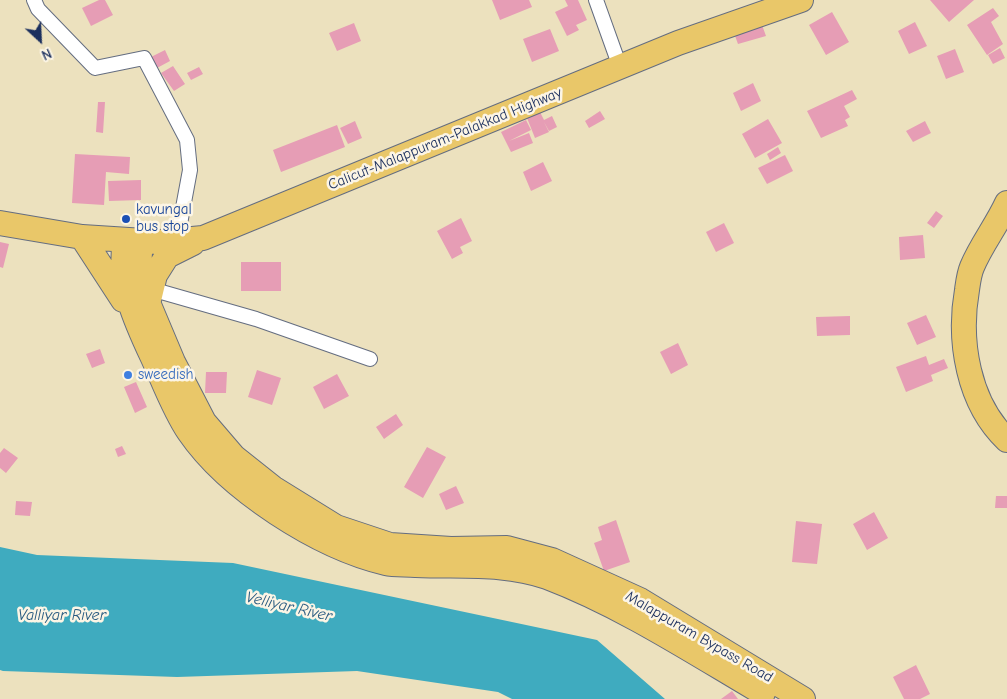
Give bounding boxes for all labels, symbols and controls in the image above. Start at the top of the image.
north arrow [15,15,65,65]
text: N [39,44,54,64]
street label: Calicut-Malappuram-Palakkad Highway [326,84,564,194]
place label: kavungal bus stop [136,201,192,236]
marker: kavungal bus stop [120,213,132,225]
place label: sweedish [138,366,194,384]
marker: sweedish [122,369,134,381]
street label: Malappuram Bypass Road [622,587,776,687]
water label: Velliyar River [244,588,334,626]
water label: Valliyar River [18,605,106,625]

